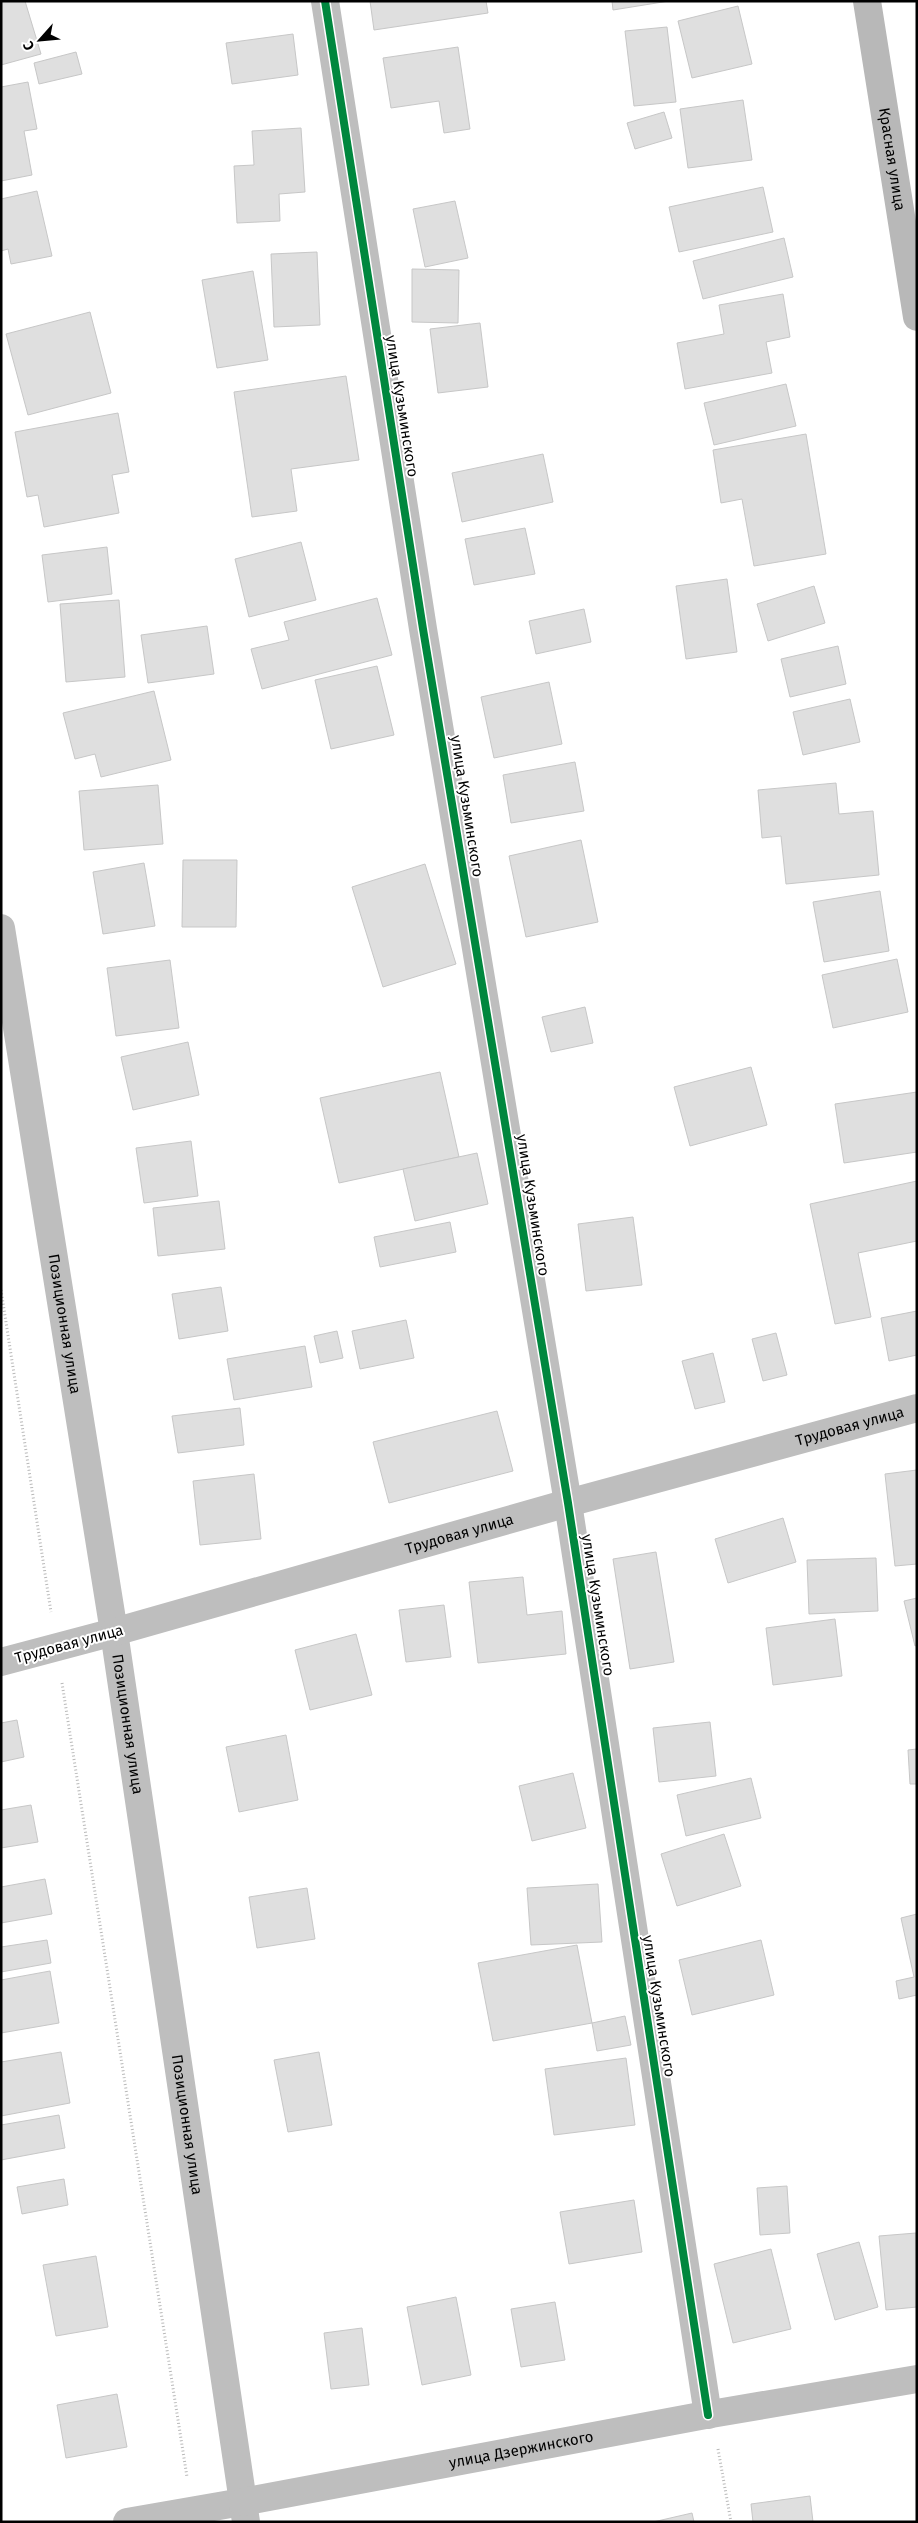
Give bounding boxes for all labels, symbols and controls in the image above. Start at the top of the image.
north arrow [15,15,65,65]
text: С [19,38,38,53]
street label: Красная улица [875,106,909,212]
street label: улица Кузьминского [382,334,422,478]
street label: улица Кузьминского [447,734,487,878]
street label: улица Кузьминского [513,1133,553,1277]
street label: Позиционная улица [44,1253,85,1395]
street label: Трудовая улица [794,1403,906,1450]
street label: Трудовая улица [403,1510,515,1558]
street label: улица Кузьминского [578,1533,618,1677]
street label: Трудовая улица [13,1621,125,1667]
street label: Позиционная улица [108,1653,147,1795]
street label: улица Кузьминского [639,1934,679,2078]
street label: Позиционная улица [168,2053,206,2196]
street label: улица Дзержинского [447,2427,595,2472]

